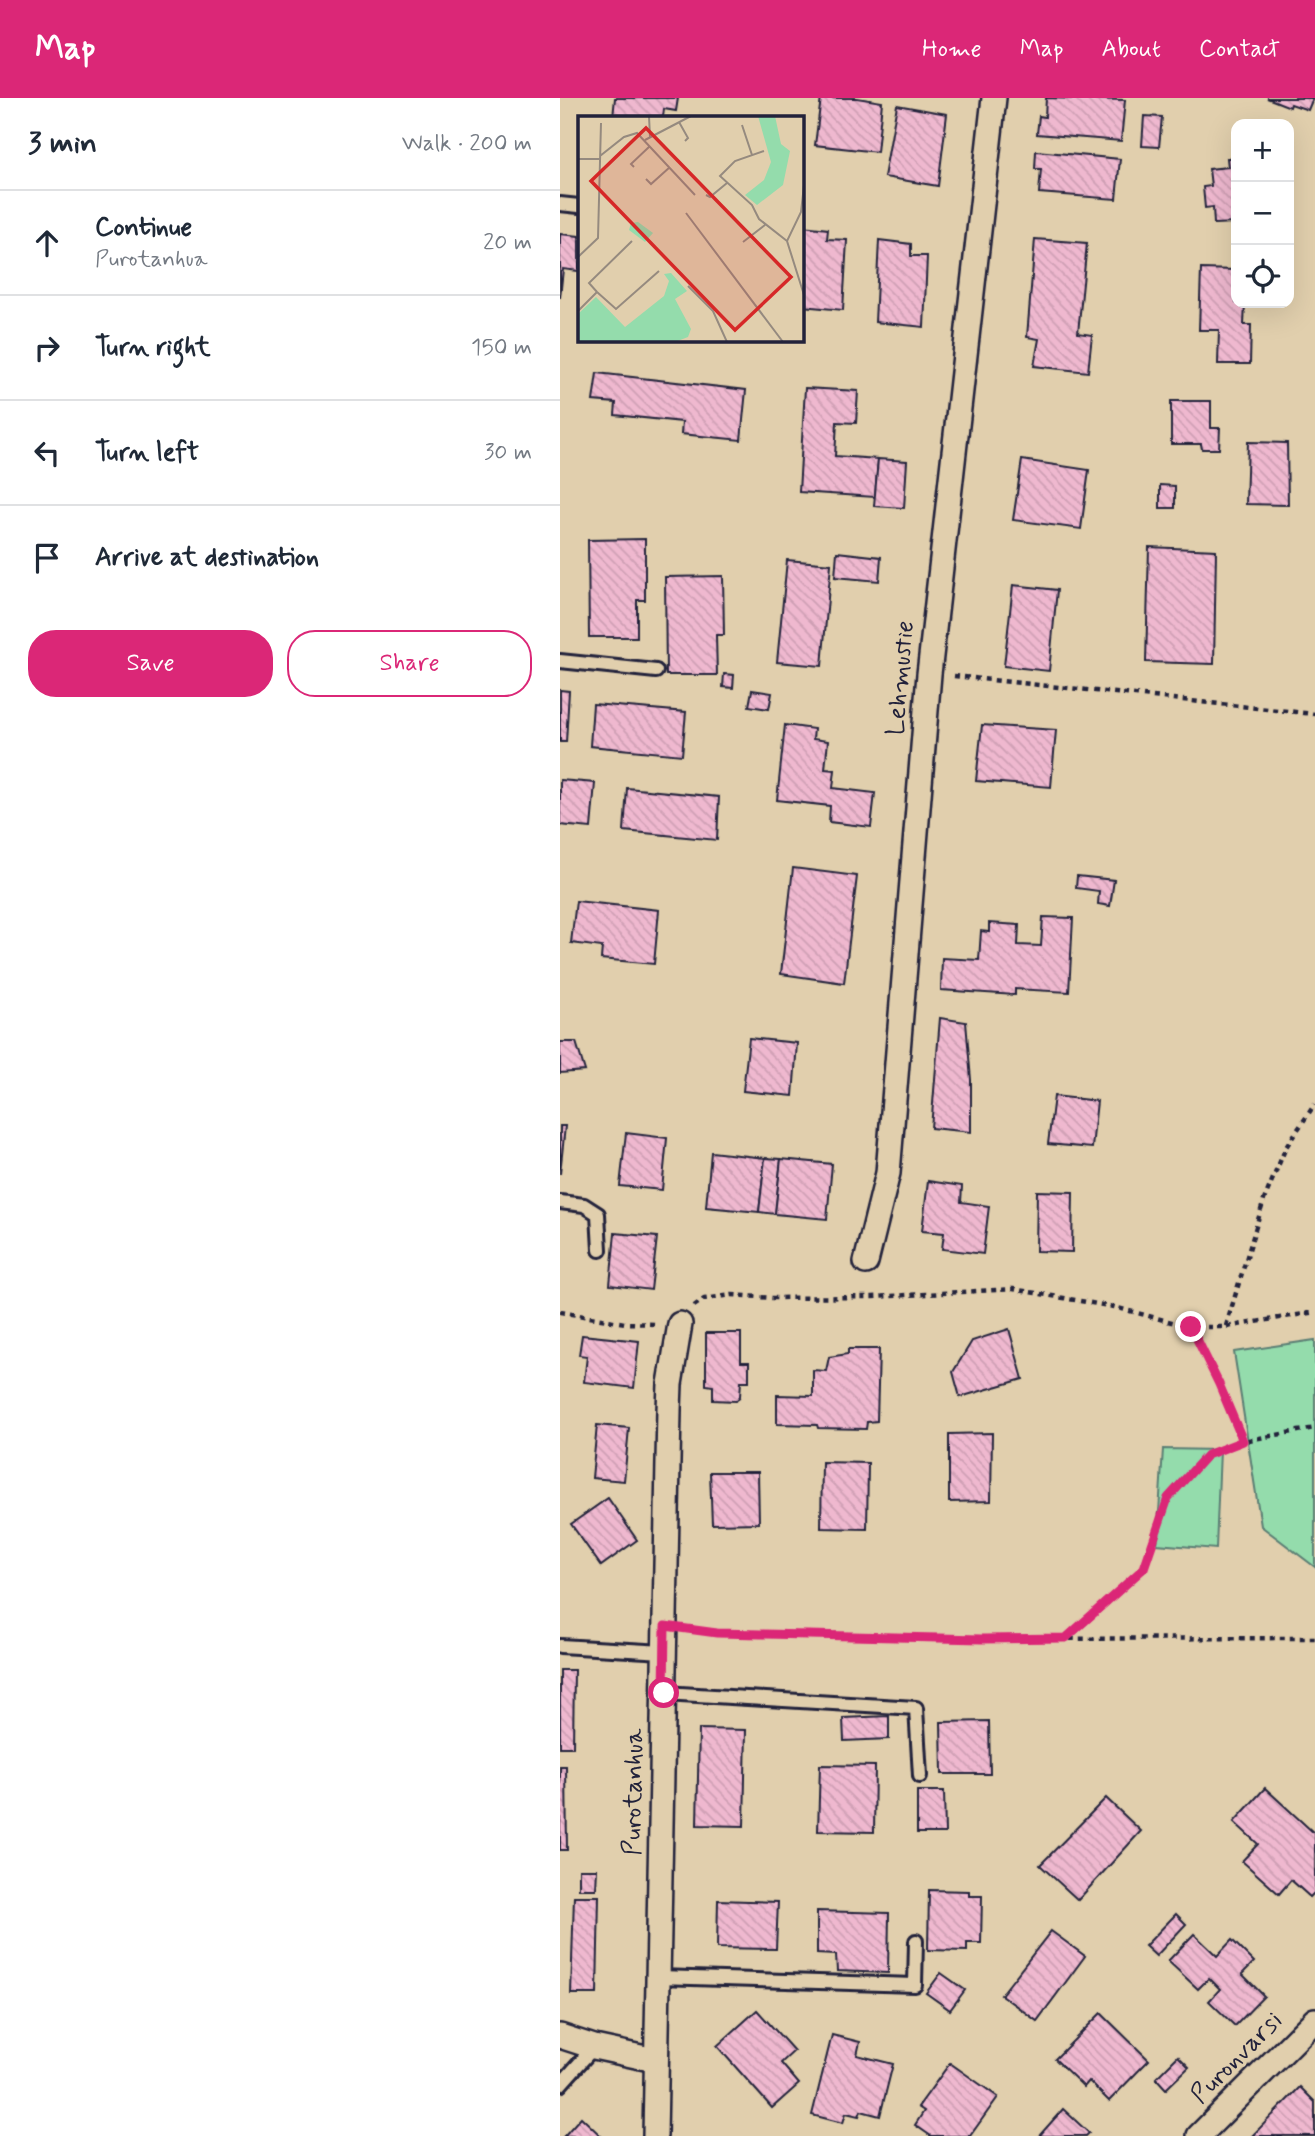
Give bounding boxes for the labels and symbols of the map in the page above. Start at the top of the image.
inset map [578,116,803,341]
street label: Lehmustie [879,619,923,737]
route end [1175,1311,1206,1342]
route start [648,1677,679,1708]
street label: Purotanhua [616,1728,652,1856]
street label: Puronvarsi [1183,2004,1291,2112]

